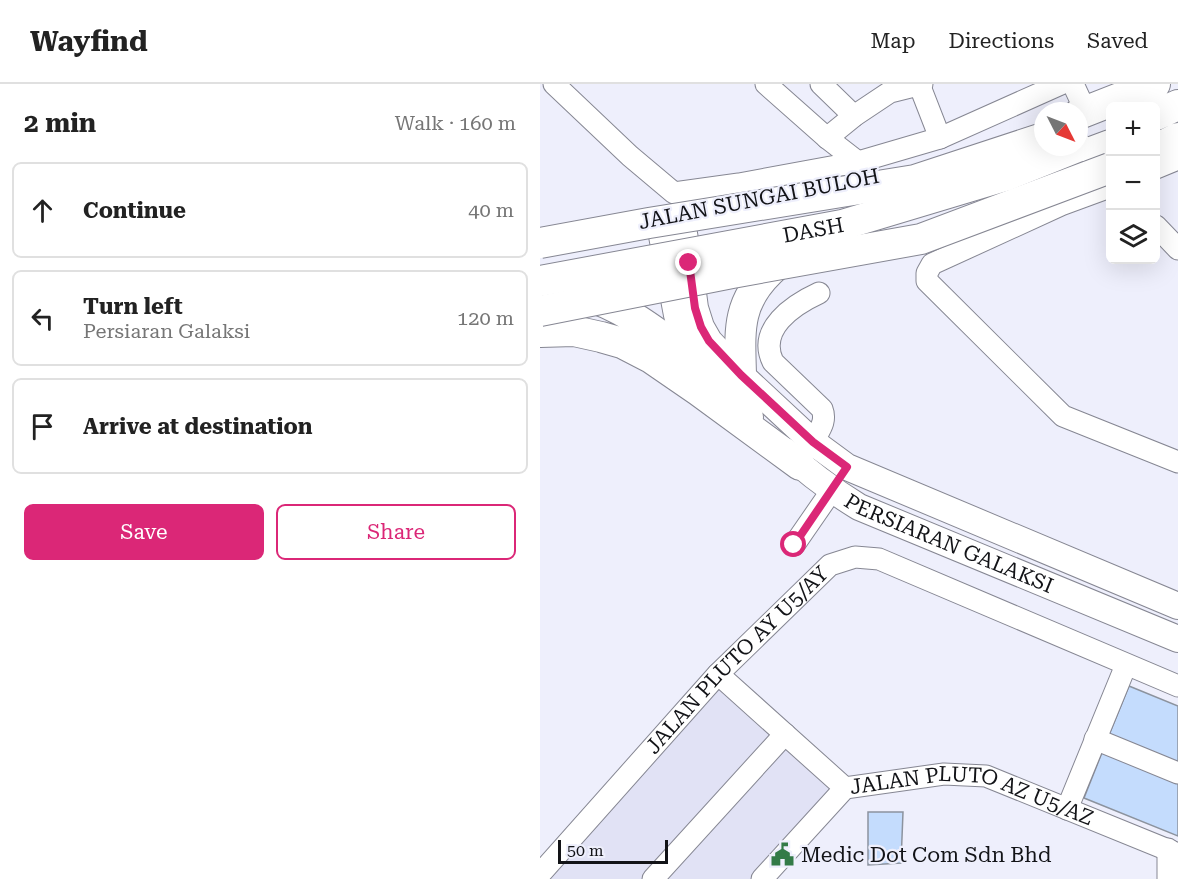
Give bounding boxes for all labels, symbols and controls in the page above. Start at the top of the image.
text: Wayfind [30,25,148,58]
text: Map [871,29,915,53]
text: Directions [948,29,1054,53]
text: Saved [1087,29,1148,53]
north arrow [1034,102,1088,156]
map controls [1106,102,1160,264]
button: + [1106,102,1160,156]
text: 2 min [24,108,96,138]
text: Walk · 160 m [395,111,516,135]
button: − [1106,156,1160,210]
street label: JALAN SUNGAI BULOH [637,164,881,234]
icon: ahead [26,194,59,227]
text: Continue [83,198,186,223]
text: 40 m [468,198,514,222]
button: layers [1106,210,1160,264]
street label: DASH [781,213,846,248]
route end [675,249,701,275]
text: Turn left [83,294,183,319]
icon: left [26,302,59,335]
text: 120 m [457,306,514,330]
text: Persiaran Galaksi [83,319,250,343]
icon: arrive [26,410,59,443]
text: Arrive at destination [83,414,312,439]
street label: PERSIARAN GALAKSI [840,489,1057,598]
button: Save [24,504,264,560]
button: Share [276,504,516,560]
route start [780,531,806,557]
street label: JALAN PLUTO AY U5/AY [641,561,834,759]
street label: JALAN PLUTO AZ U5/AZ [848,762,1097,830]
scale bar [558,837,668,864]
text: 50 m [567,841,604,860]
public building icon: Medic Dot Com Sdn Bhd [770,842,796,868]
place label: Medic Dot Com Sdn Bhd [801,843,1052,867]

